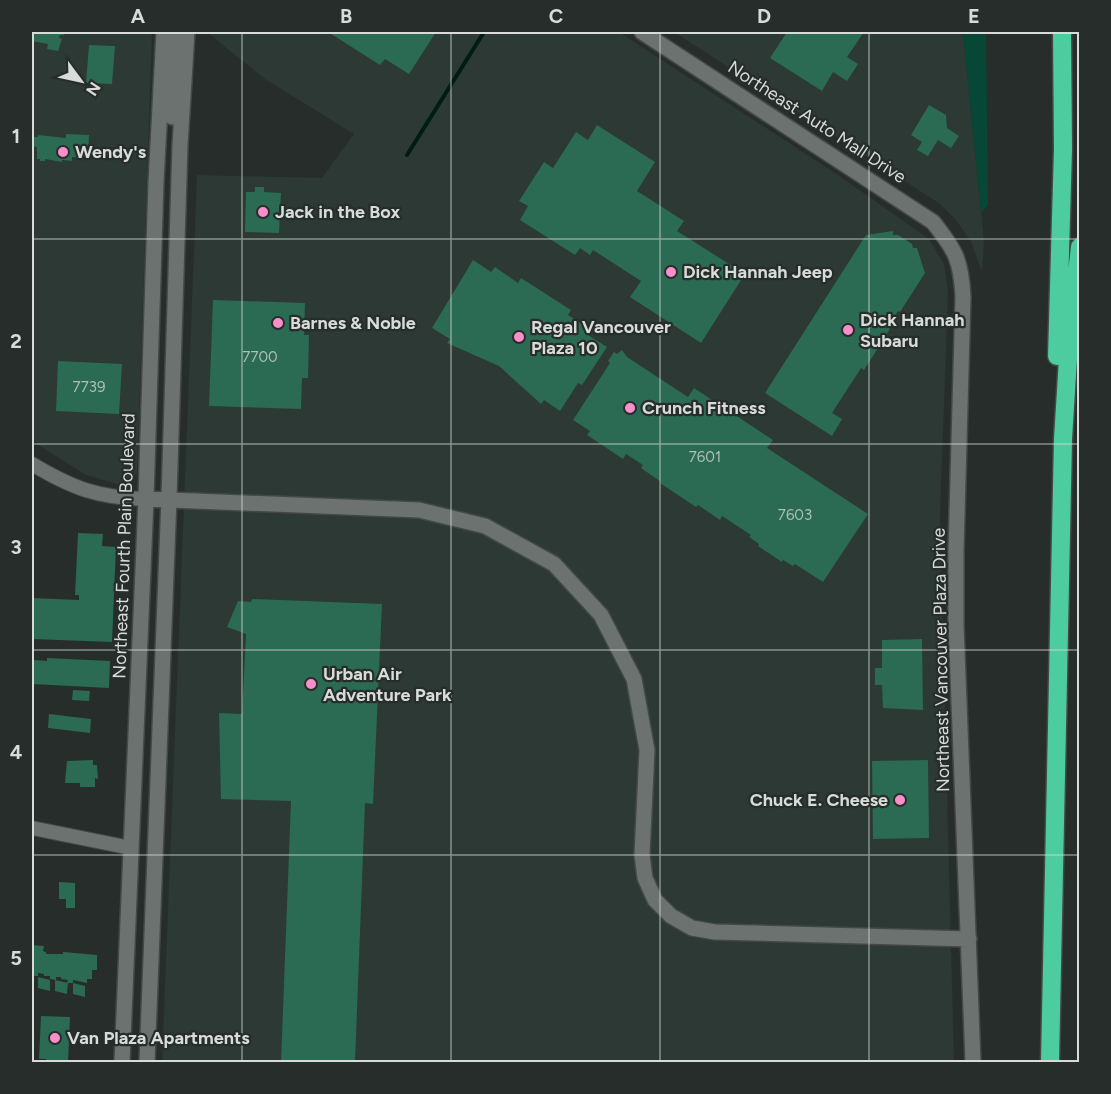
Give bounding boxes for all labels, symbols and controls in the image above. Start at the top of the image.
text: A [131,4,146,28]
text: B [340,4,352,28]
text: C [549,4,563,28]
text: D [757,4,771,28]
text: E [968,4,980,28]
north arrow [51,51,111,111]
street label: Northeast Auto Mall Drive [724,56,910,188]
text: N [82,79,104,99]
text: 1 [12,124,20,148]
place label: Wendy's [75,141,147,163]
marker: Wendy's [56,145,70,159]
place label: Jack in the Box [275,201,400,223]
marker: Jack in the Box [256,205,270,219]
place label: Dick Hannah Jeep [683,261,833,283]
marker: Dick Hannah Jeep [664,265,678,279]
place label: Dick Hannah Subaru [860,309,965,352]
place label: Barnes & Noble [290,312,416,334]
marker: Barnes & Noble [271,316,285,330]
place label: Regal Vancouver Plaza 10 [531,316,671,359]
marker: Dick Hannah Subaru [841,323,855,337]
text: 2 [10,329,22,353]
marker: Regal Vancouver Plaza 10 [512,330,526,344]
house number: 7700 [242,348,278,366]
house number: 7739 [73,378,105,396]
place label: Crunch Fitness [642,397,766,419]
marker: Crunch Fitness [623,401,637,415]
street label: Northeast Fourth Plain Boulevard [108,413,140,679]
house number: 7601 [689,448,721,466]
house number: 7603 [778,506,812,524]
street label: Northeast Vancouver Plaza Drive [928,528,954,792]
text: 3 [10,535,22,559]
place label: Urban Air Adventure Park [323,663,452,706]
marker: Urban Air Adventure Park [304,677,318,691]
text: 4 [10,740,23,764]
place label: Chuck E. Cheese [750,789,888,811]
marker: Chuck E. Cheese [893,793,907,807]
text: 5 [10,946,22,970]
place label: Van Plaza Apartments [67,1027,250,1049]
marker: Van Plaza Apartments [48,1031,62,1045]

